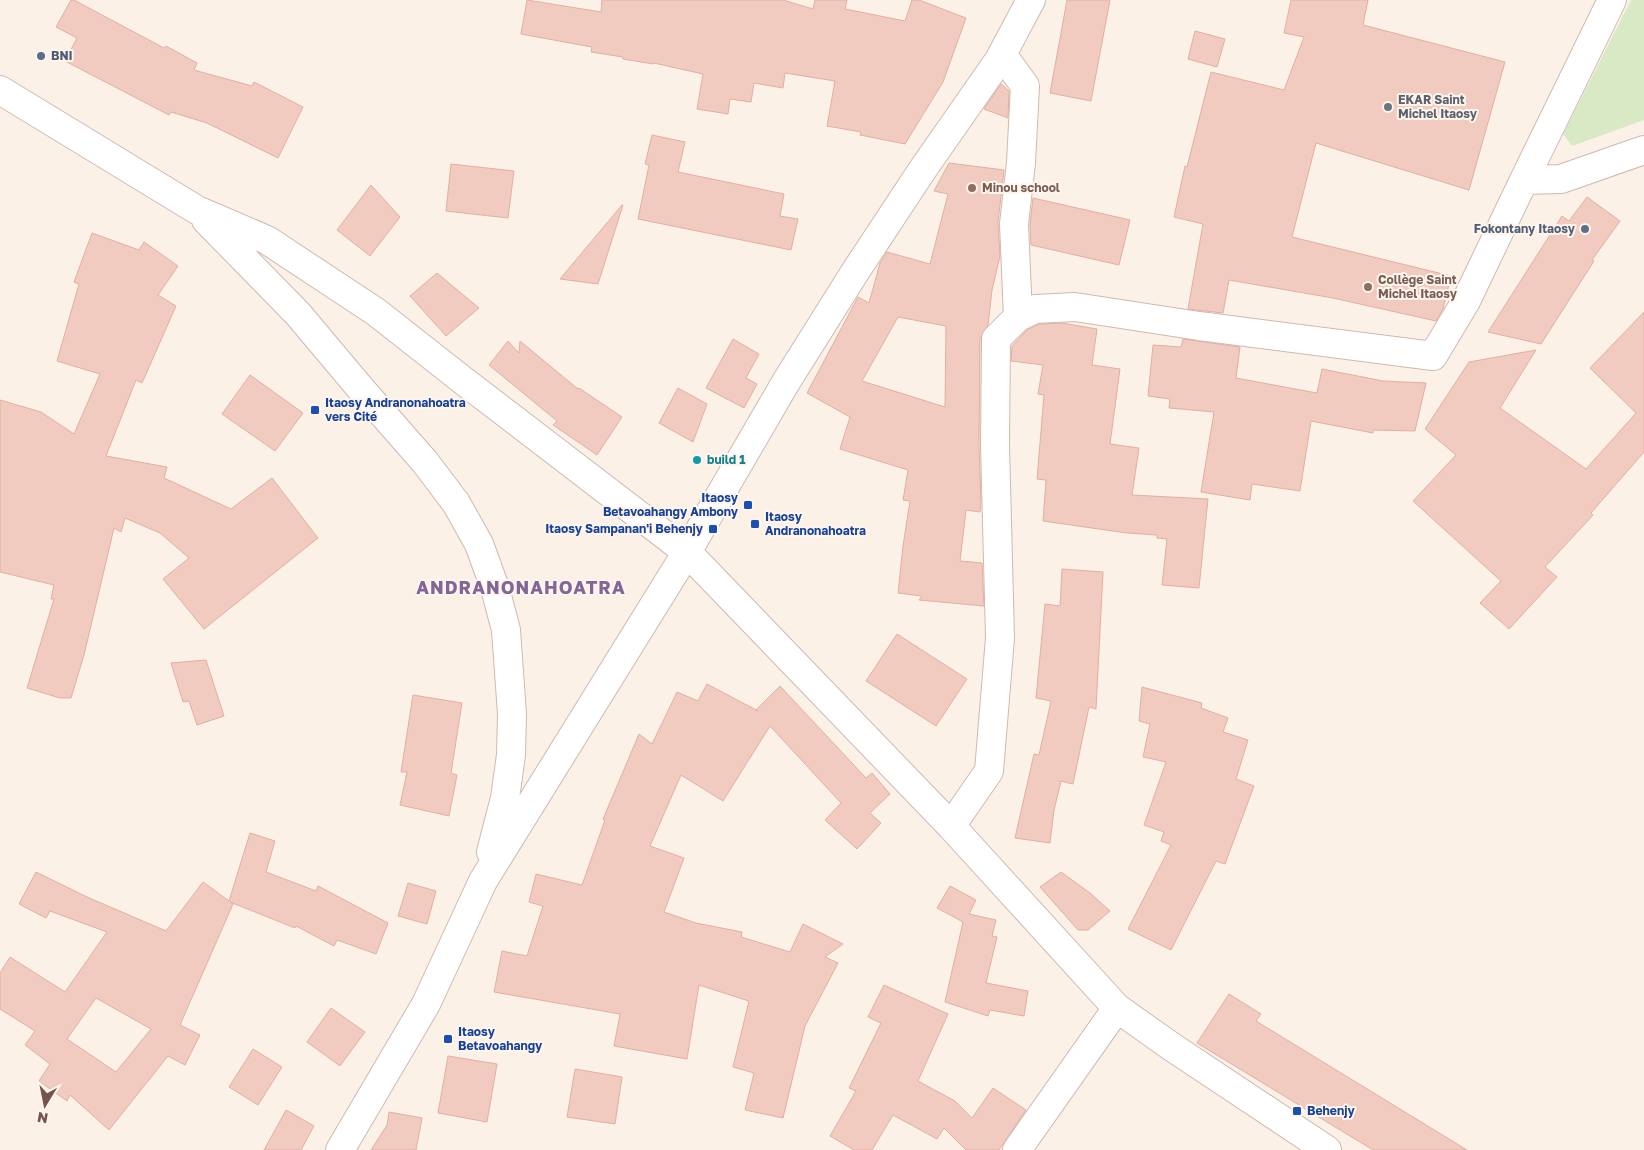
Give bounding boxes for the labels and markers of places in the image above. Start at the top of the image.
place label: BNI [51,48,73,63]
marker: BNI [35,50,47,62]
place label: EKAR Saint Michel Itaosy [1398,92,1478,121]
marker: EKAR Saint Michel Itaosy [1382,101,1394,113]
place label: Minou school [982,180,1060,195]
marker: Minou school [966,182,978,194]
place label: Fokontany Itaosy [1474,221,1576,236]
marker: Fokontany Itaosy [1579,223,1591,235]
place label: Collège Saint Michel Itaosy [1378,272,1458,301]
marker: Collège Saint Michel Itaosy [1362,281,1374,293]
place label: Itaosy Andranonahoatra vers Cité [325,395,466,424]
marker: Itaosy Andranonahoatra vers Cité [309,404,321,416]
place label: build 1 [707,452,745,467]
marker: build 1 [691,454,703,466]
place label: Itaosy Betavoahangy Ambony [603,490,739,519]
marker: Itaosy Betavoahangy Ambony [742,499,754,511]
place label: Itaosy Andranonahoatra [765,509,866,538]
marker: Itaosy Andranonahoatra [749,518,761,530]
place label: Itaosy Sampanan'i Behenjy [545,521,704,536]
marker: Itaosy Sampanan'i Behenjy [707,523,719,535]
place label: Itaosy Betavoahangy [458,1024,543,1053]
marker: Itaosy Betavoahangy [442,1033,454,1045]
place label: Behenjy [1307,1103,1355,1118]
marker: Behenjy [1291,1105,1303,1117]

